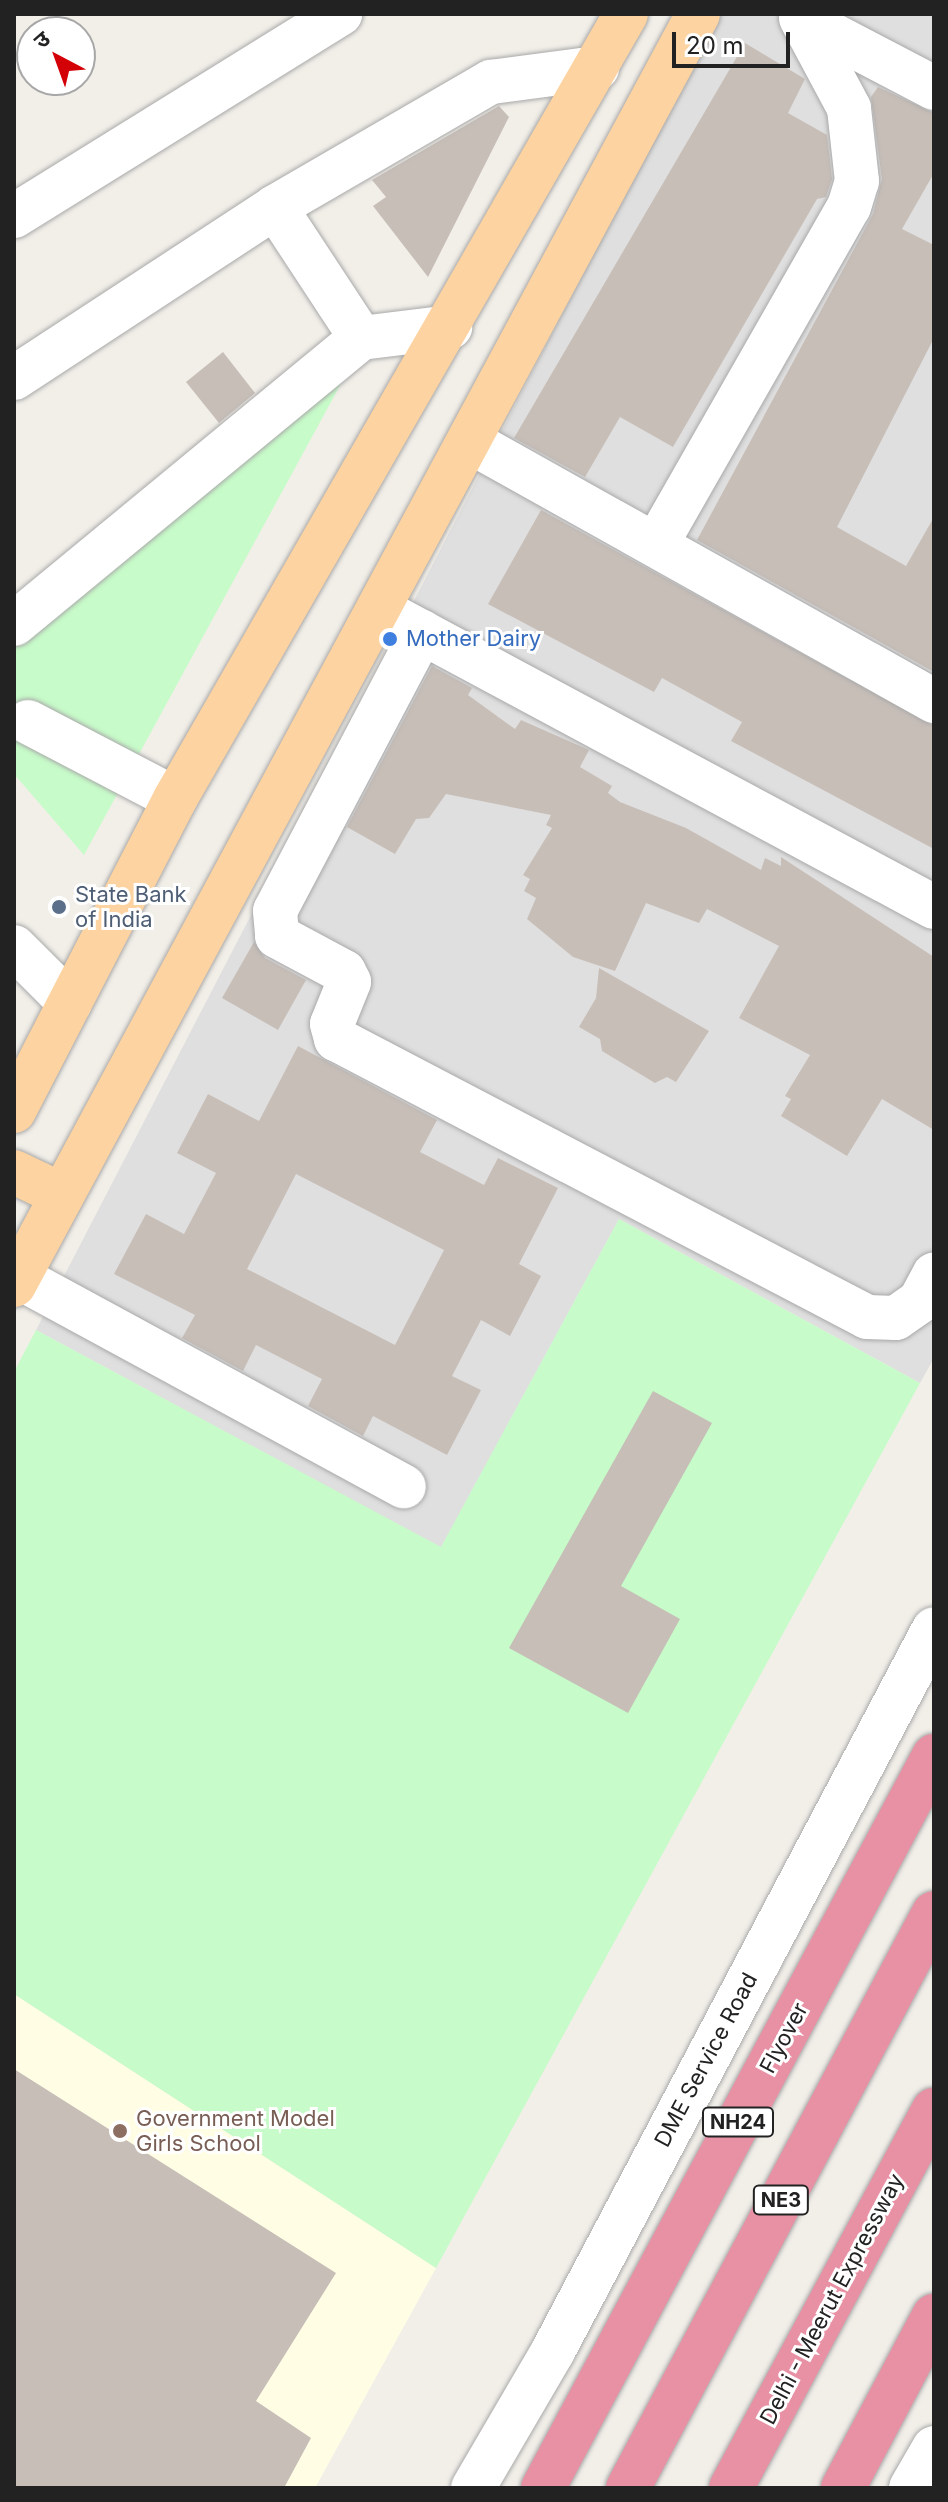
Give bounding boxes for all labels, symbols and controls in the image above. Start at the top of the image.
north arrow [16,16,96,96]
scale bar [676,16,794,66]
text: उ [28,25,55,53]
text: 20 m [686,31,744,60]
place label: Mother Dairy [406,626,541,652]
marker: Mother Dairy [381,630,399,648]
place label: State Bank of India [75,881,187,932]
marker: State Bank of India [50,898,68,916]
street label: DME Service Road [649,1969,763,2151]
street label: Flyover [754,1998,814,2078]
place label: Government Model Girls School [136,2105,335,2156]
road number: NH24 [702,2106,774,2138]
marker: Government Model Girls School [111,2122,129,2140]
street label: Delhi - Meerut Expressway [755,2169,909,2429]
road number: NE3 [751,2184,811,2216]

